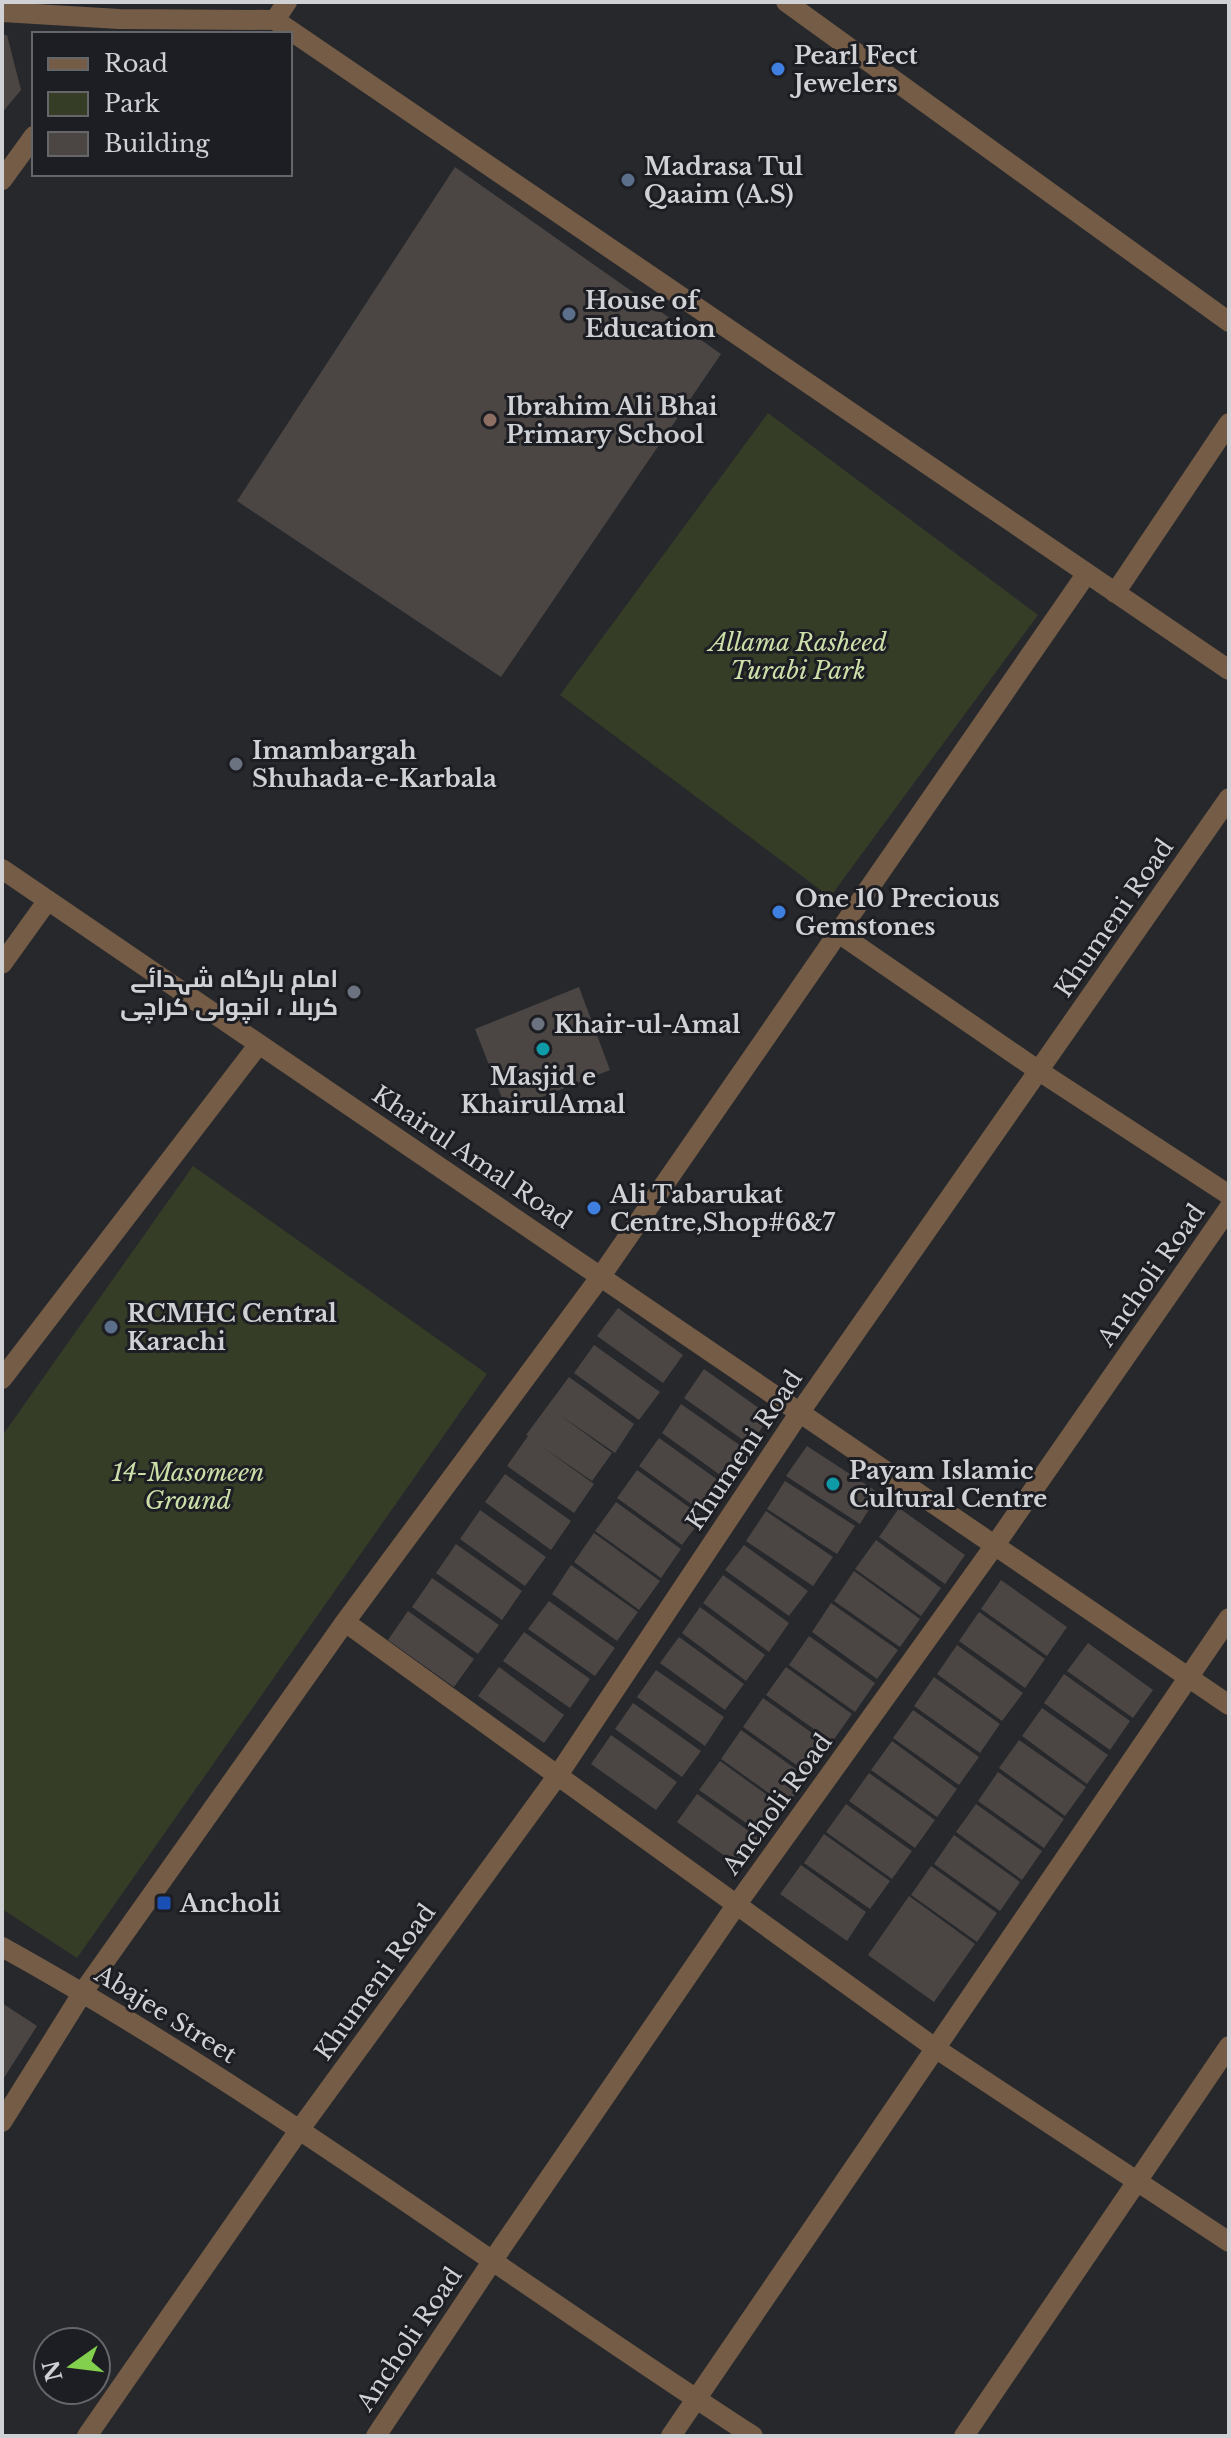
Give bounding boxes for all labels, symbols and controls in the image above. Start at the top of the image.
legend [32,32,292,176]
place label: Pearl Fect Jewelers [789,41,918,98]
text: Road [104,49,168,78]
marker: Pearl Fect Jewelers [769,60,787,78]
text: Park [104,89,160,118]
text: Building [104,129,210,158]
place label: Madrasa Tul Qaaim (A.S) [644,152,804,209]
marker: Madrasa Tul Qaaim (A.S) [619,171,637,189]
place label: House of Education [585,286,716,343]
marker: House of Education [560,305,578,323]
place label: Ibrahim Ali Bhai Primary School [506,392,718,449]
marker: Ibrahim Ali Bhai Primary School [481,411,499,429]
park label: Allama Rasheed Turabi Park [706,628,887,685]
place label: Imambargah Shuhada-e-Karbala [252,736,497,793]
marker: Imambargah Shuhada-e-Karbala [227,755,245,773]
street label: Khumeni Road [1049,833,1179,1003]
place label: One 10 Precious Gemstones [795,884,1000,941]
marker: One 10 Precious Gemstones [770,903,788,921]
place label: امام بارگاہ شہدائے کربلا ، انچولی کراچی [120,964,338,1024]
marker: امام بارگاہ شہدائے کربلا ، انچولی کراچی [345,983,363,1001]
place label: Khair-ul-Amal [554,1010,741,1039]
marker: Khair-ul-Amal [529,1015,547,1033]
marker: Masjid e KhairulAmal [534,1040,552,1058]
place label: Masjid e KhairulAmal [460,1062,626,1119]
street label: Khairul Amal Road [367,1080,577,1234]
place label: Ali Tabarukat Centre,Shop#6&7 [609,1180,836,1237]
street label: Ancholi Road [1091,1198,1211,1352]
marker: Ali Tabarukat Centre,Shop#6&7 [585,1199,603,1217]
place label: RCMHC Central Karachi [127,1299,337,1356]
marker: RCMHC Central Karachi [102,1318,120,1336]
street label: Khumeni Road [680,1365,808,1535]
place label: Payam Islamic Cultural Centre [849,1456,1047,1513]
park label: 14-Masomeen Ground [111,1458,264,1515]
marker: Payam Islamic Cultural Centre [824,1475,842,1493]
street label: Ancholi Road [716,1728,838,1881]
place label: Ancholi [179,1889,281,1918]
marker: Ancholi [155,1894,173,1912]
street label: Khumeni Road [309,1898,441,2066]
street label: Abajee Street [89,1958,242,2069]
street label: Ancholi Road [350,2262,468,2417]
north arrow [32,2326,112,2406]
text: N [37,2357,69,2384]

